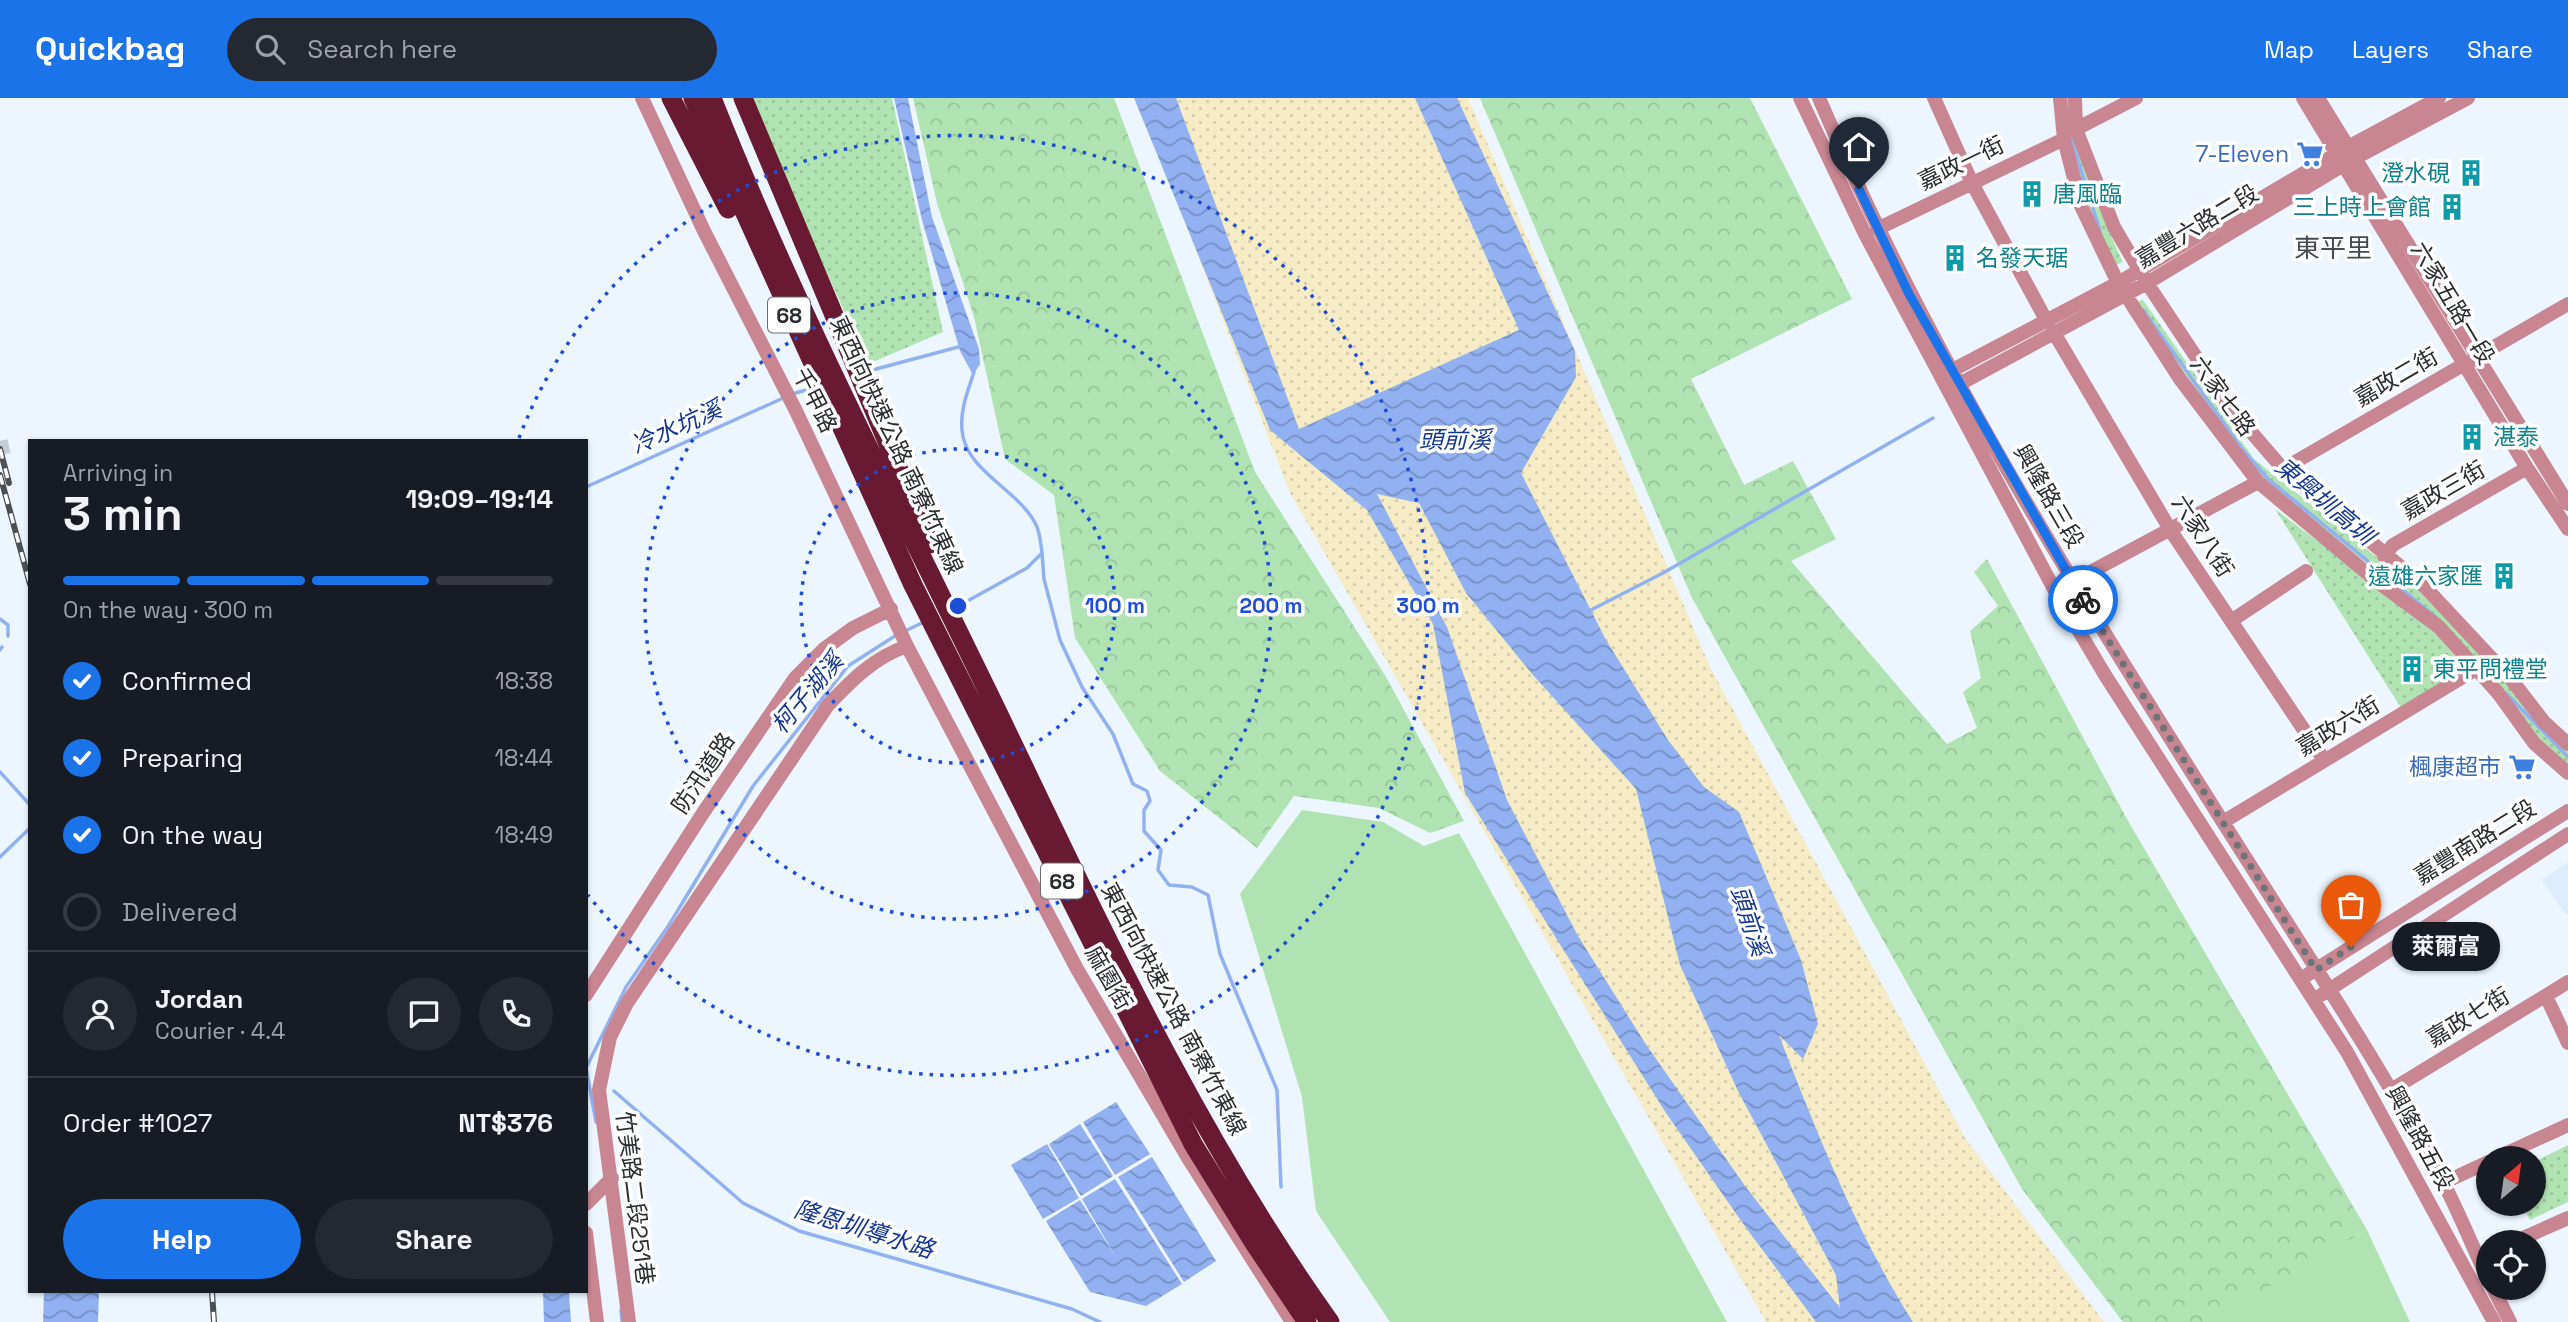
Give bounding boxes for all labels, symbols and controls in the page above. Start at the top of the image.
search box [227,18,717,81]
text: Quickbag [35,28,185,70]
icon: search [251,30,289,68]
text: Search here [307,32,457,66]
text: Map [2264,34,2314,65]
text: Layers [2352,34,2429,65]
text: Share [2467,34,2533,65]
pin [1829,117,1889,189]
icon: home [1840,128,1878,166]
street label: 嘉政一街 [1913,129,2009,197]
place label: 7-Eleven [2196,139,2289,169]
supermarket icon: 7-Eleven [2295,139,2325,169]
place label: 澄水硯 [2381,158,2450,188]
building icon: 澄水硯 [2456,158,2486,188]
street label: 嘉豐六路二段 [2130,178,2264,274]
building icon: 唐風臨 [2017,179,2047,209]
place label: 唐風臨 [2053,179,2122,209]
place label: 三上時上會館 [2293,192,2431,222]
building icon: 三上時上會館 [2437,192,2467,222]
district label: 東平里 [2294,231,2372,265]
street label: 六家五路一段 [2405,236,2501,370]
building icon: 名發天琚 [1940,243,1970,273]
place label: 名發天琚 [1976,243,2068,273]
road number: 68 [768,298,810,332]
street label: 東西向快速公路 南寮竹東線 [824,311,970,579]
street label: 嘉政二街 [2349,341,2443,413]
street label: 六家七路 [2184,350,2262,442]
street label: 千甲路 [786,362,844,438]
water label: 冷水坑溪 [626,392,729,461]
building icon: 湛泰 [2457,422,2487,452]
place label: 湛泰 [2493,422,2539,452]
water label: 頭前溪 [1419,424,1494,455]
street label: 興隆路三段 [2007,439,2091,553]
water label: 東興圳高圳 [2269,451,2383,553]
street label: 嘉政三街 [2396,454,2490,526]
text: Arriving in [63,458,173,488]
text: 19:09–19:14 [405,482,553,516]
text: 3 min [63,485,183,543]
street label: 六家八街 [2165,489,2241,583]
place label: 遠雄六家匯 [2368,561,2483,591]
building icon: 遠雄六家匯 [2489,561,2519,591]
courier [2048,565,2118,635]
icon: bike [2064,581,2102,619]
text: 100 m [1085,592,1145,619]
text: 200 m [1240,592,1302,619]
text: 300 m [1396,592,1460,619]
centre of rings [946,594,970,618]
text: On the way · 300 m [63,595,273,625]
water label: 柯子湖溪 [764,644,852,740]
building icon: 東平問禮堂 [2397,654,2427,684]
place label: 東平問禮堂 [2433,654,2548,684]
icon: check [63,662,101,700]
text: Confirmed [122,664,252,698]
text: 18:38 [495,666,553,696]
street label: 嘉政六街 [2291,689,2385,763]
street label: 防汛道路 [665,726,741,820]
icon: check [63,739,101,777]
text: Preparing [122,741,243,775]
text: 18:44 [494,743,553,773]
place label: 楓康超市 [2409,752,2501,782]
supermarket icon: 楓康超市 [2507,752,2537,782]
street label: 嘉豐南路二段 [2409,793,2541,891]
icon: check [63,816,101,854]
text: On the way [122,818,263,852]
text: 18:49 [495,820,553,850]
road number: 68 [1041,864,1083,898]
pin [2321,875,2381,947]
street label: 東西向快速公路 南寮竹東線 [1095,877,1253,1141]
water label: 頭前溪 [1724,882,1777,963]
icon: bag [2332,886,2370,924]
text: Delivered [122,895,238,929]
callout: 萊爾富 [2393,922,2502,972]
text: 萊爾富 [2412,931,2481,961]
street label: 麻園街 [1079,941,1139,1015]
button: person [63,977,137,1051]
button: chat [387,977,461,1051]
button: phone [479,977,553,1051]
street label: 嘉政七街 [2421,980,2515,1054]
text: Jordan [155,982,243,1016]
text: Courier · 4.4 [155,1016,285,1046]
street label: 興隆路五段 [2379,1080,2461,1196]
text: Order #1027 [63,1106,212,1140]
text: NT$376 [458,1106,553,1140]
street label: 竹美路二段251巷 [609,1109,661,1287]
north arrow [2476,1146,2546,1216]
map controls [2476,1146,2546,1300]
water label: 隆恩圳導水路 [791,1193,939,1265]
button: Help [63,1199,301,1279]
button: Share [315,1199,553,1279]
button: locate [2476,1230,2546,1300]

